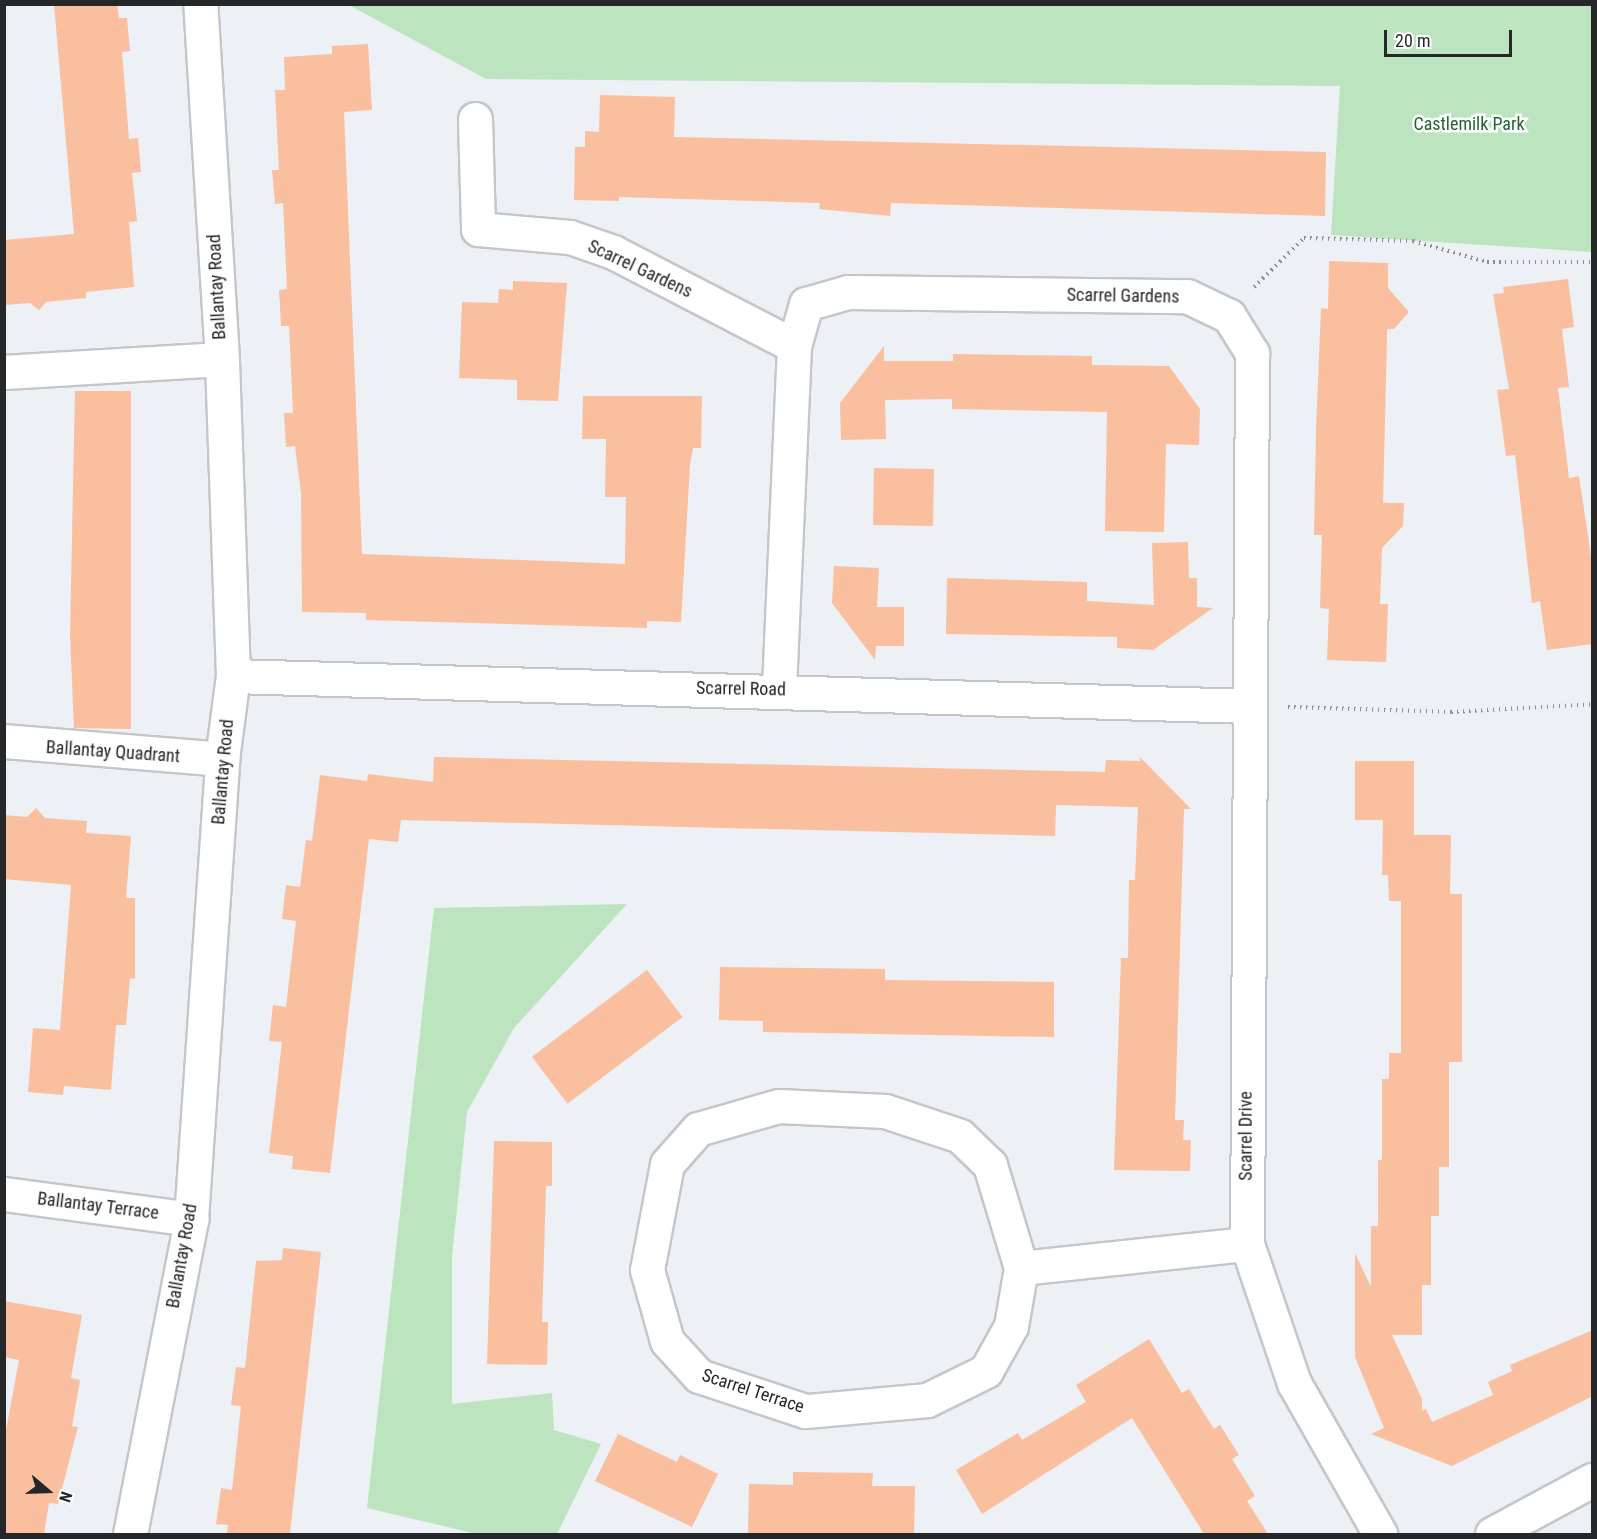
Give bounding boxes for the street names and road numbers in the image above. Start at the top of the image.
street label: Ballantay Road [203,234,231,340]
street label: Scarrel Gardens [584,235,696,303]
street label: Scarrel Gardens [1066,284,1180,308]
street label: Scarrel Road [696,677,786,701]
street label: Ballantay Road [208,718,238,826]
street label: Ballantay Quadrant [45,737,181,767]
street label: Scarrel Drive [1235,1091,1257,1181]
street label: Ballantay Terrace [36,1188,160,1224]
street label: Ballantay Road [162,1202,202,1310]
street label: Scarrel Terrace [699,1364,807,1418]

